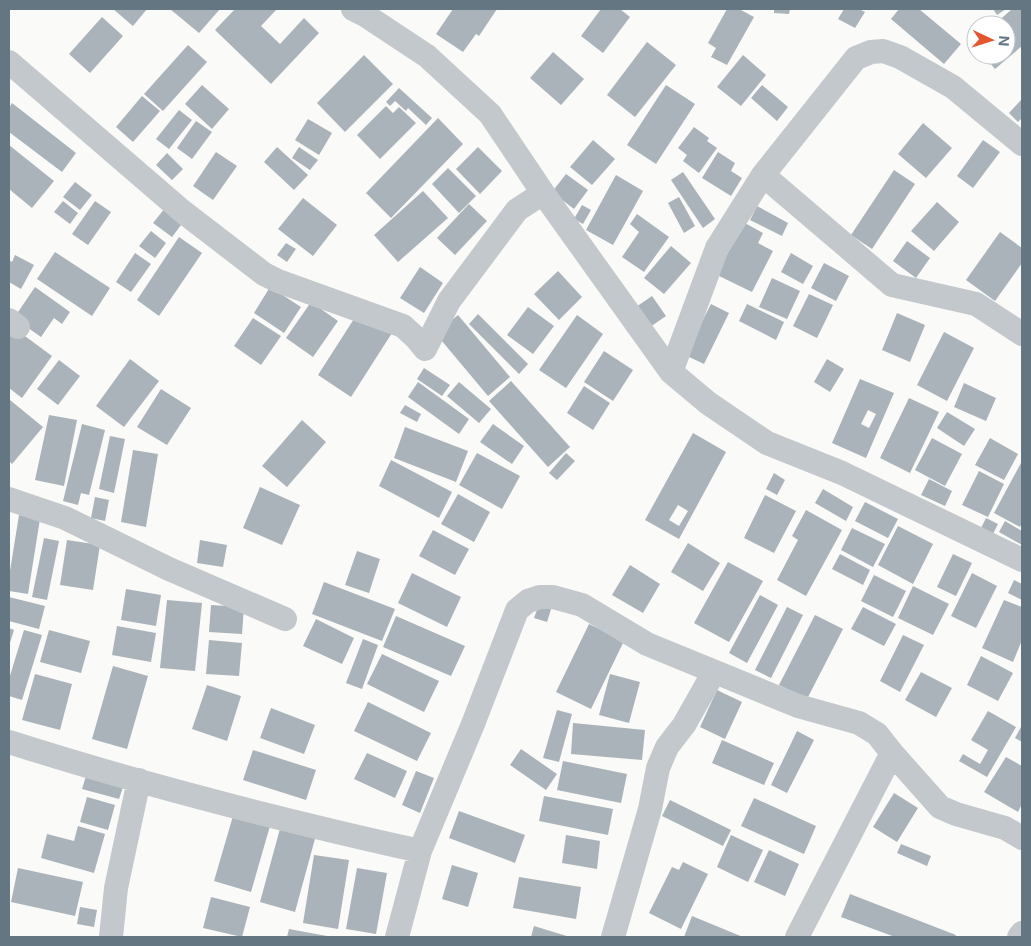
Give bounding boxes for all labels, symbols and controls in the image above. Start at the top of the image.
north arrow [966,15,1016,65]
text: N [996,35,1013,47]

